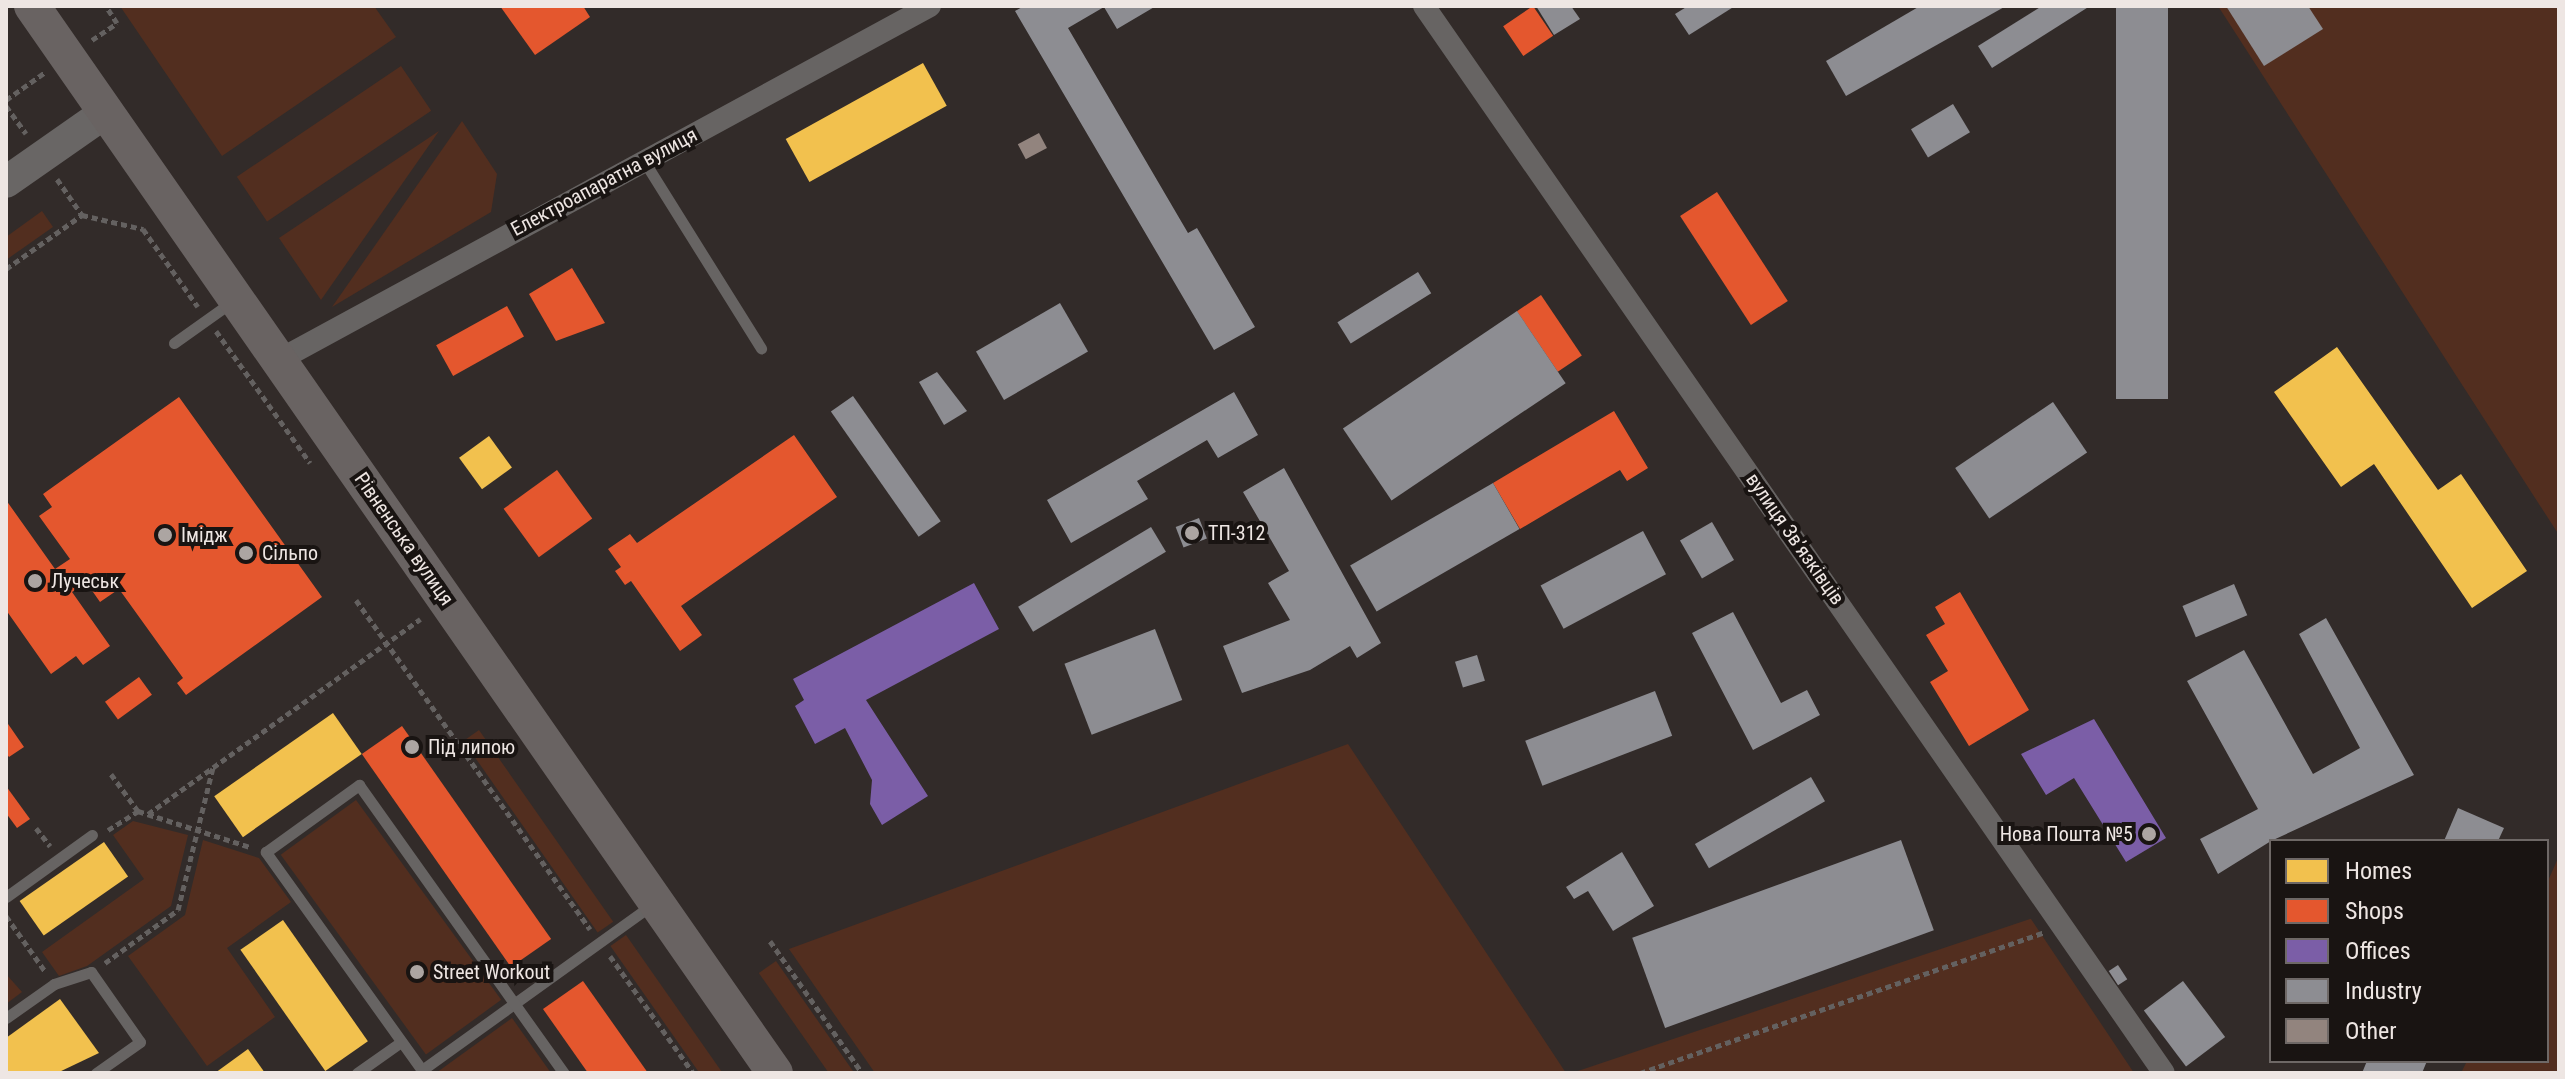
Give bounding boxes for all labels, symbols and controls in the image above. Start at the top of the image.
street label: Електроапаратна вулиця [507,123,701,241]
street label: Рівненська вулиця [349,468,459,610]
street label: вулиця Звʼязківців [1741,469,1849,609]
place label: ТП-312 [1208,521,1265,545]
place label: Імідж [181,523,227,547]
marker: ТП-312 [1183,524,1201,542]
marker: Імідж [156,526,174,544]
place label: Сільпо [262,541,318,565]
marker: Сільпо [237,544,255,562]
place label: Лучеськ [51,569,119,593]
marker: Лучеськ [26,572,44,590]
place label: Під липою [428,735,515,759]
marker: Під липою [403,738,421,756]
place label: Нова Пошта №5 [2000,822,2133,846]
marker: Нова Пошта №5 [2140,825,2158,843]
legend [2269,839,2549,1063]
text: Homes [2345,857,2412,885]
text: Shops [2345,897,2404,925]
text: Offices [2345,937,2411,965]
place label: Street Workout [433,960,550,984]
marker: Street Workout [408,963,426,981]
text: Industry [2345,977,2422,1005]
text: Other [2345,1017,2397,1045]

